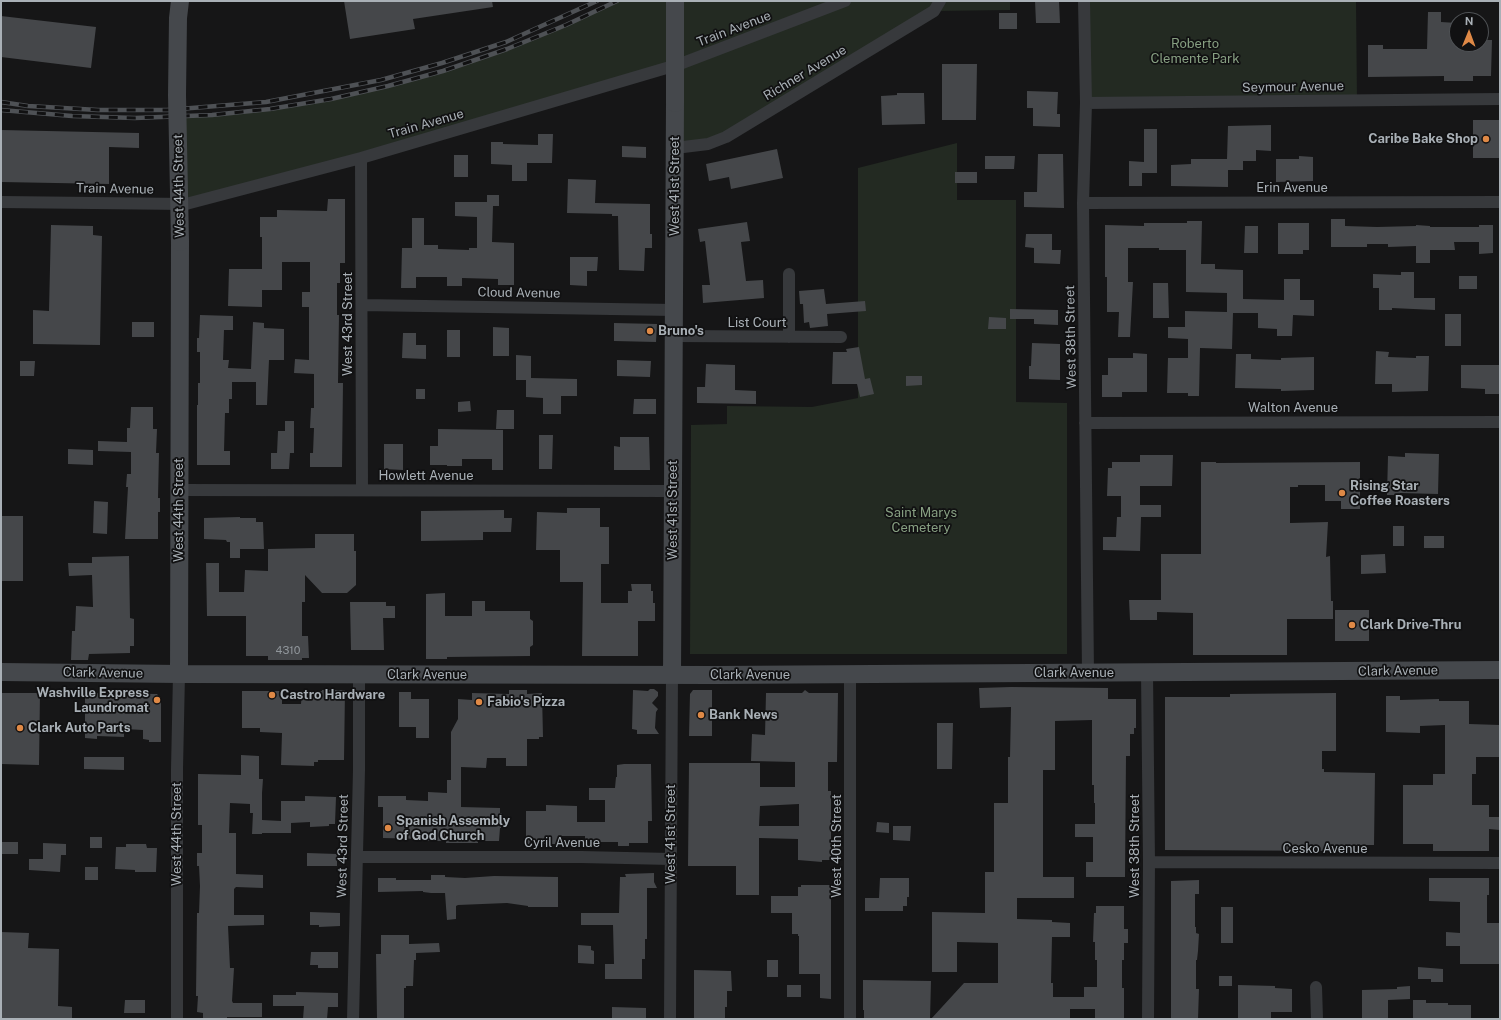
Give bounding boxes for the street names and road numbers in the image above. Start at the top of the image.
street label: Train Avenue [695,8,773,50]
street label: Richner Avenue [761,42,849,104]
street label: Seymour Avenue [1242,78,1344,96]
street label: Train Avenue [386,106,466,142]
street label: West 44th Street [170,134,188,238]
street label: West 41st Street [667,136,683,236]
street label: Erin Avenue [1256,180,1328,196]
street label: Train Avenue [76,181,154,197]
street label: West 43rd Street [340,272,356,376]
street label: Cloud Avenue [477,284,561,302]
street label: West 38th Street [1062,285,1080,389]
street label: List Court [727,315,787,331]
street label: Walton Avenue [1248,400,1338,416]
street label: West 44th Street [171,458,187,562]
street label: West 41st Street [665,460,681,560]
street label: Howlett Avenue [378,468,474,484]
street label: Clark Avenue [1358,663,1438,679]
street label: Clark Avenue [63,665,143,681]
street label: Clark Avenue [1034,665,1114,681]
street label: Clark Avenue [387,667,467,683]
street label: Clark Avenue [710,667,790,683]
street label: West 44th Street [169,782,185,886]
street label: West 41st Street [663,784,679,884]
street label: West 43rd Street [334,794,352,898]
street label: West 40th Street [829,794,845,898]
street label: West 38th Street [1127,794,1143,898]
street label: Cyril Avenue [524,835,600,851]
street label: Cesko Avenue [1283,841,1367,857]

